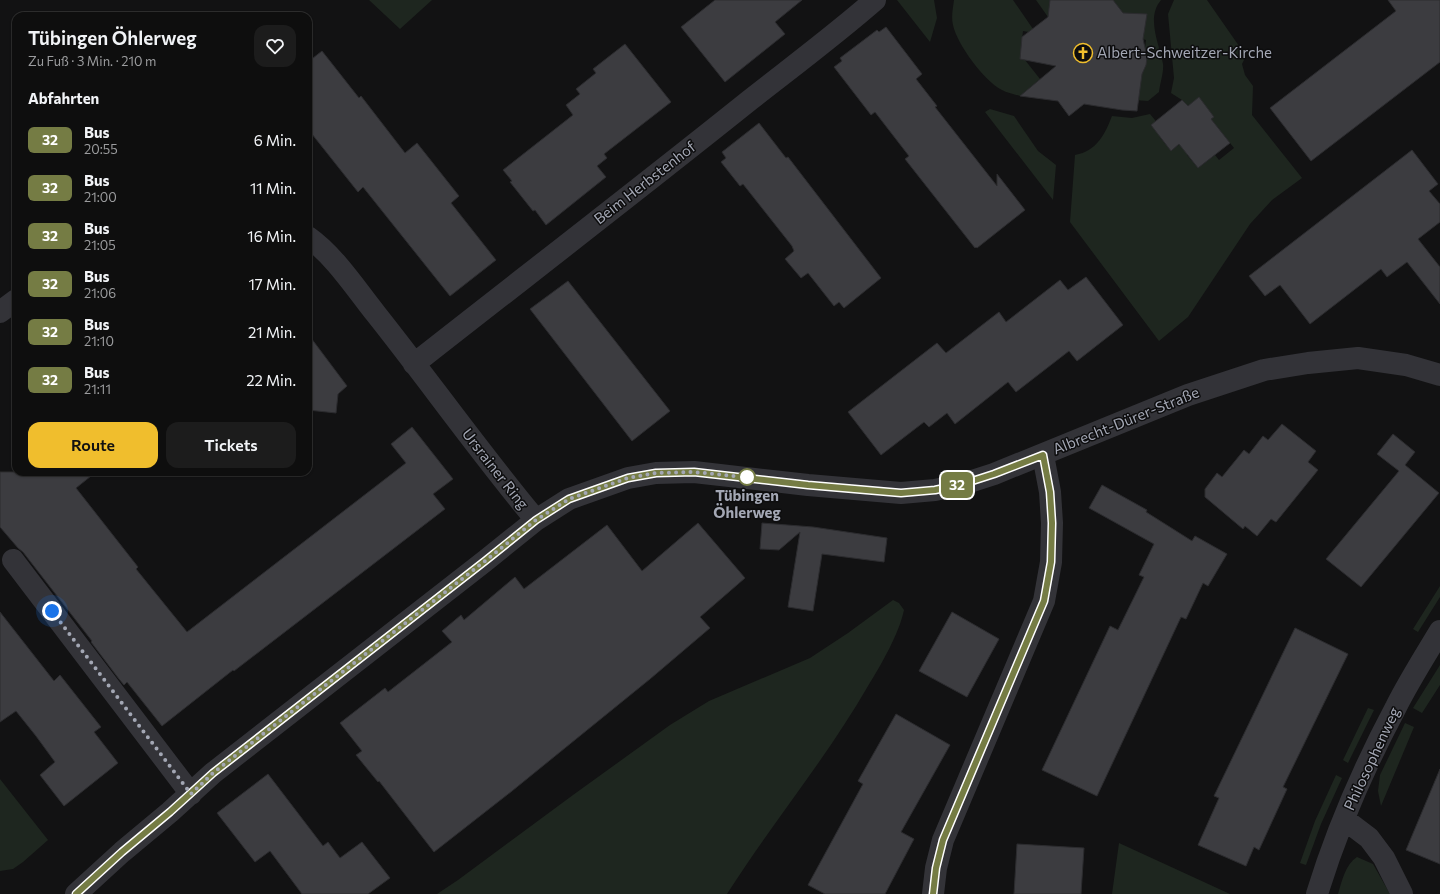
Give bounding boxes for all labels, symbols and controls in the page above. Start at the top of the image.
button: heart [254,25,296,67]
text: Tübingen Öhlerweg [28,26,197,49]
church icon: Albert-Schweitzer-Kirche [1072,42,1094,64]
place label: Albert-Schweitzer-Kirche [1097,43,1272,61]
text: Zu Fuß · 3 Min. · 210 m [28,53,156,69]
text: Abfahrten [28,89,99,107]
text: Bus [84,123,109,141]
text: 32 [42,131,58,148]
text: 6 Min. [254,131,296,149]
street label: Beim Herbstenhof [590,137,699,227]
text: 20:55 [84,141,118,157]
text: Bus [84,171,109,189]
text: 32 [42,179,58,196]
text: 11 Min. [250,179,296,197]
text: 21:00 [84,189,117,205]
text: Bus [84,219,109,237]
text: 32 [42,227,58,244]
text: 16 Min. [247,227,296,245]
text: 21:05 [84,237,116,253]
text: Bus [84,267,109,285]
text: 32 [42,275,58,292]
text: 17 Min. [248,275,296,293]
text: 21:06 [84,285,116,301]
text: Bus [84,315,109,333]
text: 32 [42,323,58,340]
text: 21 Min. [248,323,296,341]
text: 21:10 [84,333,114,349]
text: Bus [84,363,109,381]
text: 32 [42,371,58,388]
text: 22 Min. [246,371,296,389]
text: 21:11 [84,381,111,397]
street label: Albrecht-Dürer-Straße [1050,382,1201,458]
button: Route [28,422,158,468]
button: Tickets [166,422,296,468]
street label: Ursrainer Ring [459,425,533,512]
marker: Tübingen Öhlerweg [738,468,756,486]
line badge: 32 [939,472,975,498]
text: 32 [949,476,965,493]
place label: Tübingen Öhlerweg [713,486,781,521]
your location [42,601,62,621]
street label: Philosophenweg [1339,704,1403,813]

